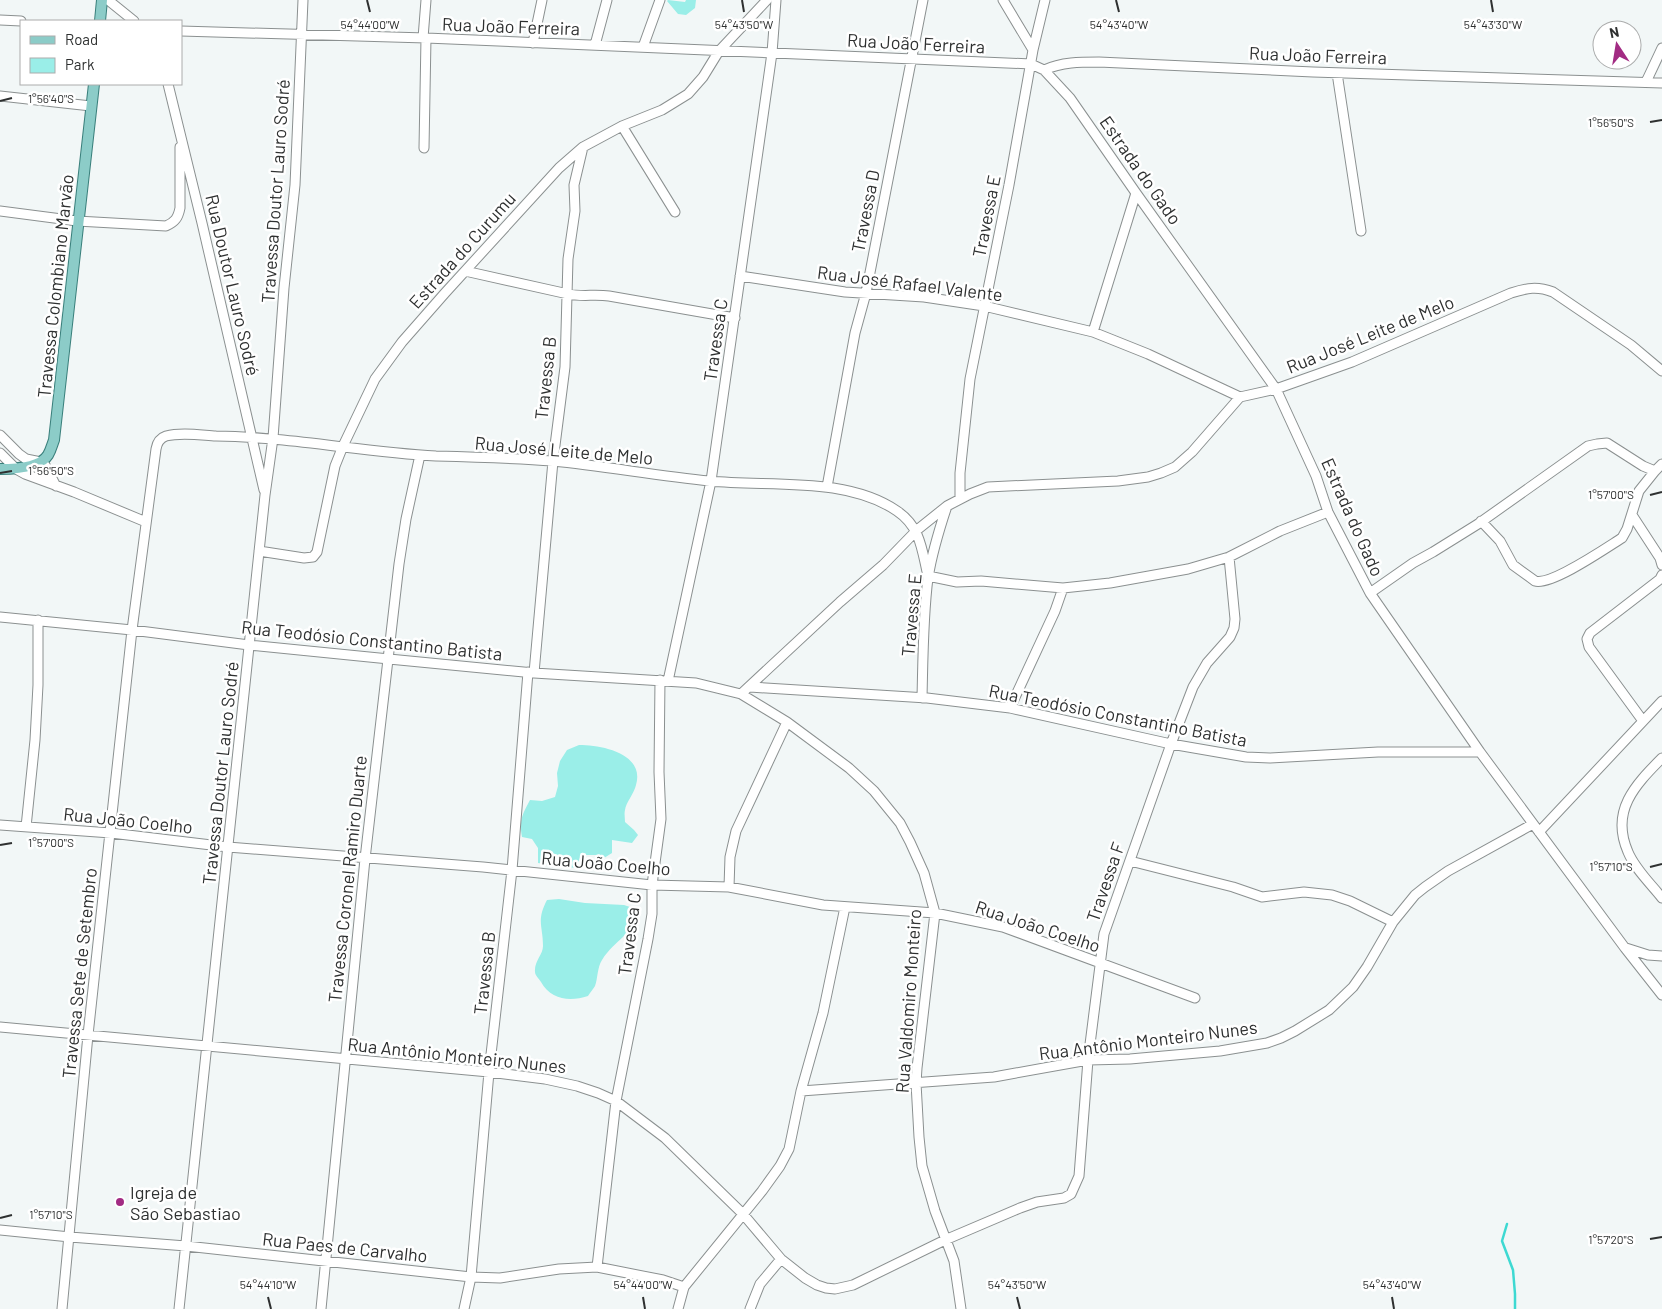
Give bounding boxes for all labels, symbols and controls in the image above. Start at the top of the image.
street label: Rua João Ferreira [442,13,580,39]
text: 54°44'00"W [340,17,400,31]
text: 54°43'50"W [715,17,774,31]
text: 54°43'40"W [1090,17,1149,31]
text: 54°43'30"W [1464,17,1523,31]
legend [20,20,182,85]
north arrow [1592,20,1642,70]
text: N [1608,23,1621,41]
street label: Rua João Ferreira [846,28,986,58]
text: Road [65,30,98,48]
street label: Rua João Ferreira [1249,42,1387,68]
text: Park [65,55,95,73]
street label: Travessa Doutor Lauro Sodré [256,78,294,304]
text: 1°56'40"S [28,91,74,105]
street label: Estrada do Gado [1095,112,1187,228]
text: 1°56'50"S [1588,115,1634,129]
street label: Travessa D [846,168,884,254]
street label: Travessa Colombiano Marvão [32,173,78,399]
street label: Travessa E [967,173,1005,259]
street label: Estrada do Curumu [404,187,520,313]
street label: Rua Doutor Lauro Sodré [201,192,265,378]
street label: Rua José Rafael Valente [816,261,1004,305]
street label: Rua José Leite de Melo [1283,290,1457,378]
street label: Travessa C [698,297,732,383]
street label: Travessa B [530,335,560,421]
street label: Rua José Leite de Melo [474,431,654,469]
street label: Estrada do Gado [1317,454,1389,580]
text: 1°56'50"S [28,463,74,477]
text: 1°57'00"S [1588,487,1634,501]
street label: Travessa E [896,573,926,657]
street label: Rua Teodósio Constantino Batista [240,615,504,665]
street label: Travessa Doutor Lauro Sodré [197,660,243,886]
street label: Rua Teodósio Constantino Batista [987,679,1249,751]
street label: Travessa Coronel Ramiro Duarte [323,754,371,1004]
street label: Rua João Coelho [62,802,194,838]
text: 1°57'00"S [28,835,74,849]
street label: Travessa F [1081,839,1129,925]
street label: Rua João Coelho [540,846,672,880]
text: 1°57'10"S [1589,859,1633,873]
street label: Travessa Sete de Setembro [57,867,101,1079]
street label: Travessa C [613,891,645,977]
street label: Rua João Coelho [973,895,1103,957]
street label: Rua Valdomiro Monteiro [891,908,925,1094]
street label: Travessa B [469,930,499,1016]
street label: Rua Antônio Monteiro Nunes [1038,1016,1258,1064]
street label: Rua Antônio Monteiro Nunes [346,1033,568,1077]
place label: Igreja de São Sebastiao [130,1181,241,1224]
marker: Igreja de São Sebastiao [114,1196,126,1208]
text: 1°57'10"S [29,1207,73,1221]
street label: Rua Paes de Carvalho [261,1227,429,1267]
text: 1°57'20"S [1588,1232,1634,1246]
text: 54°44'10"W [240,1277,297,1291]
text: 54°44'00"W [613,1277,673,1291]
text: 54°43'50"W [988,1277,1047,1291]
text: 54°43'40"W [1363,1277,1422,1291]

